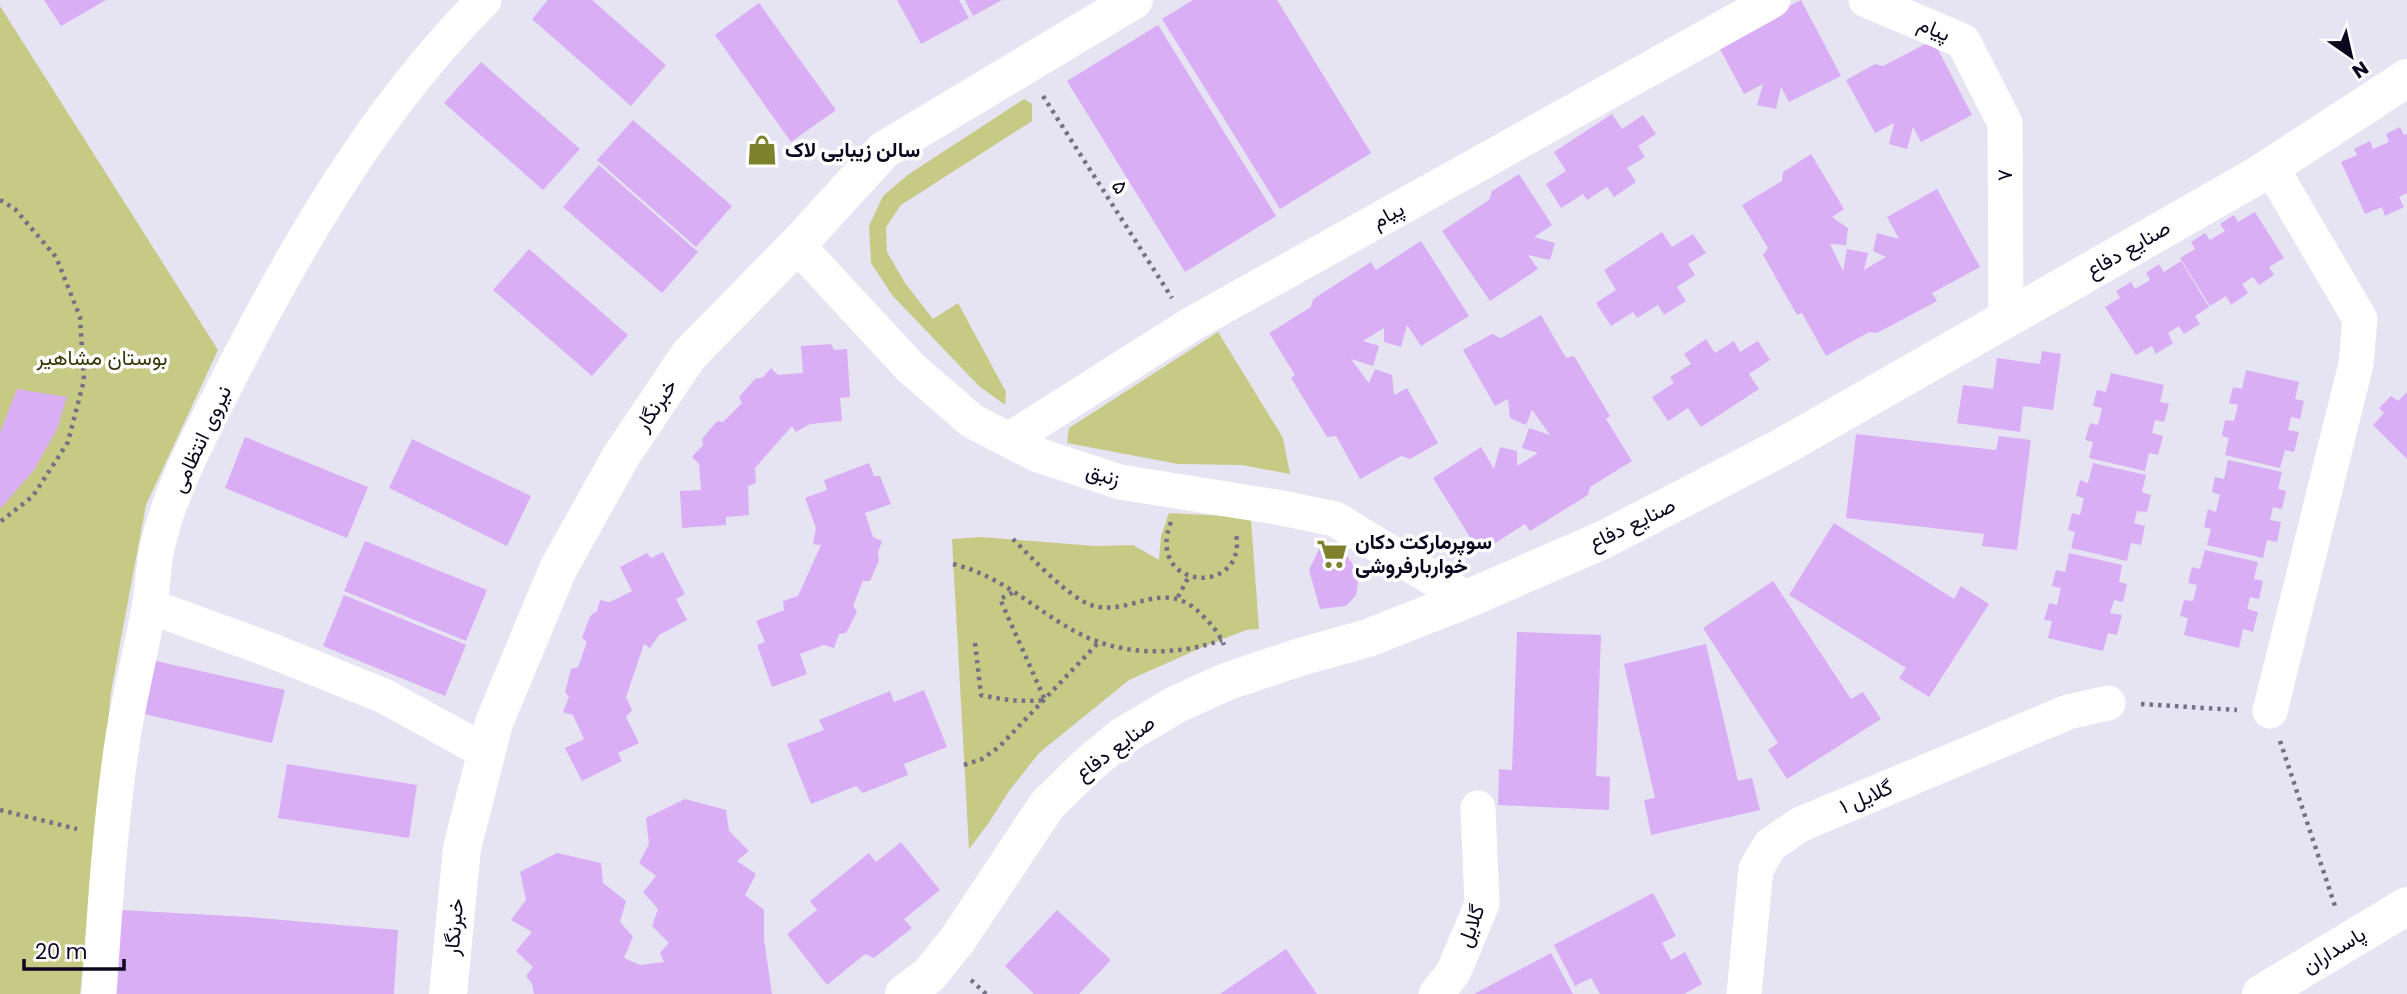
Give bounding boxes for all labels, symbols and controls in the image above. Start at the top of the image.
street label: پیام [1913,9,1955,48]
north arrow [2316,21,2386,91]
text: N [2347,54,2374,85]
shop icon: سالن زیبایی لاک [745,133,779,167]
place label: سالن زیبایی لاک [785,135,920,164]
street label: ۷ [1990,169,2019,181]
street label: ۵ [1105,174,1136,200]
street label: پیام [1366,194,1409,235]
street label: صنایع دفاع [2080,213,2175,284]
park label: بوستان مشاهیر [36,343,167,372]
street label: خبرنگار [627,373,684,437]
street label: نیروی انتظامی [163,380,238,497]
street label: زنبق [1083,456,1123,493]
street label: صنایع دفاع [1584,490,1680,557]
place label: سوپرمارکت دکان خواربارفروشی [1355,527,1492,580]
supermarket icon: سوپرمارکت دکان خواربارفروشی [1315,537,1349,571]
street label: صنایع دفاع [1069,708,1161,787]
street label: گلایل ۱ [1835,772,1897,821]
street label: خبرنگار [436,897,470,958]
street label: گلایل [1449,901,1492,951]
street label: پاسداران [2296,919,2371,980]
scale bar [24,928,124,972]
text: 20 m [35,937,88,966]

